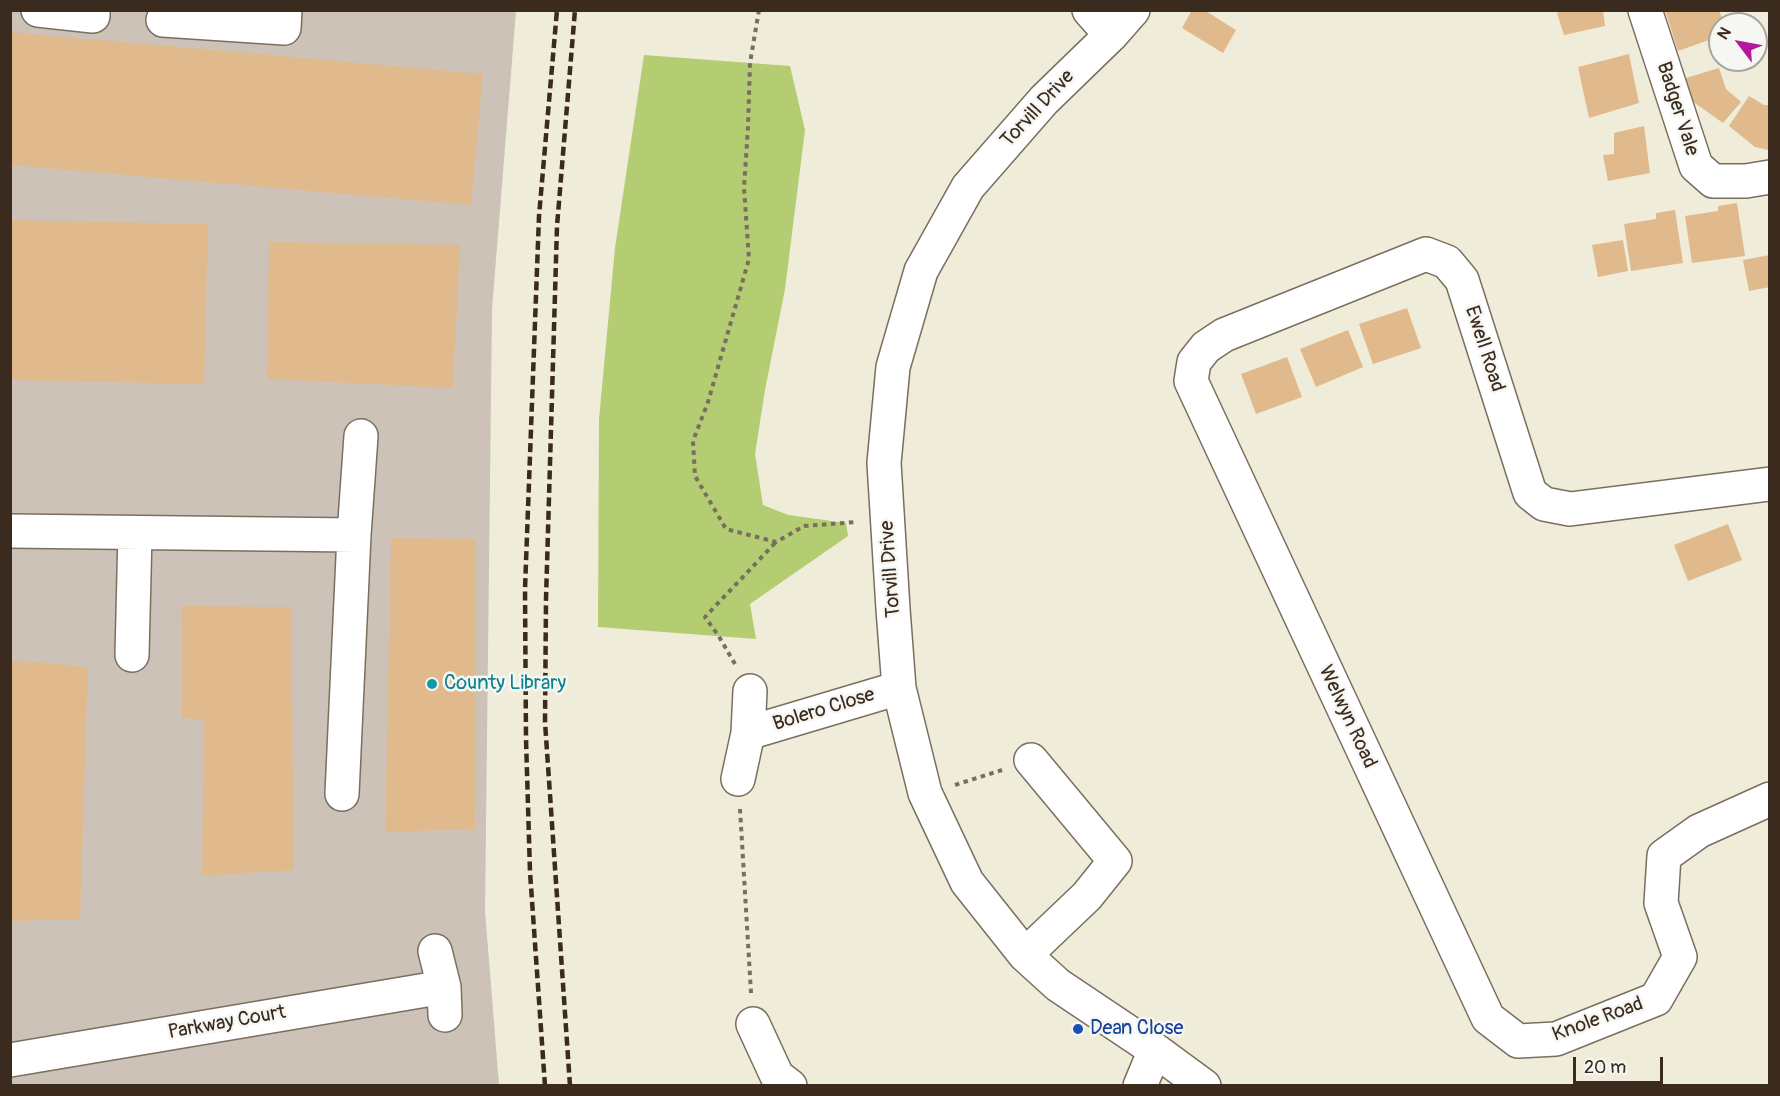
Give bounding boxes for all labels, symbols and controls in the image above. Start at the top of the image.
north arrow [1708,12,1768,72]
text: N [1713,24,1736,43]
street label: Badger Vale [1651,59,1703,159]
street label: Torvill Drive [996,65,1080,153]
street label: Ewell Road [1459,303,1509,395]
street label: Torvill Drive [876,520,906,618]
street label: Welwyn Road [1313,662,1381,772]
place label: County Library [444,672,566,696]
marker: County Library [425,677,439,691]
street label: Bolero Close [770,683,878,737]
street label: Knole Road [1549,992,1647,1048]
street label: Parkway Court [166,1001,288,1045]
place label: Dean Close [1090,1017,1183,1041]
marker: Dean Close [1071,1022,1085,1036]
scale bar [1576,1045,1666,1083]
text: 20 m [1584,1056,1626,1079]

